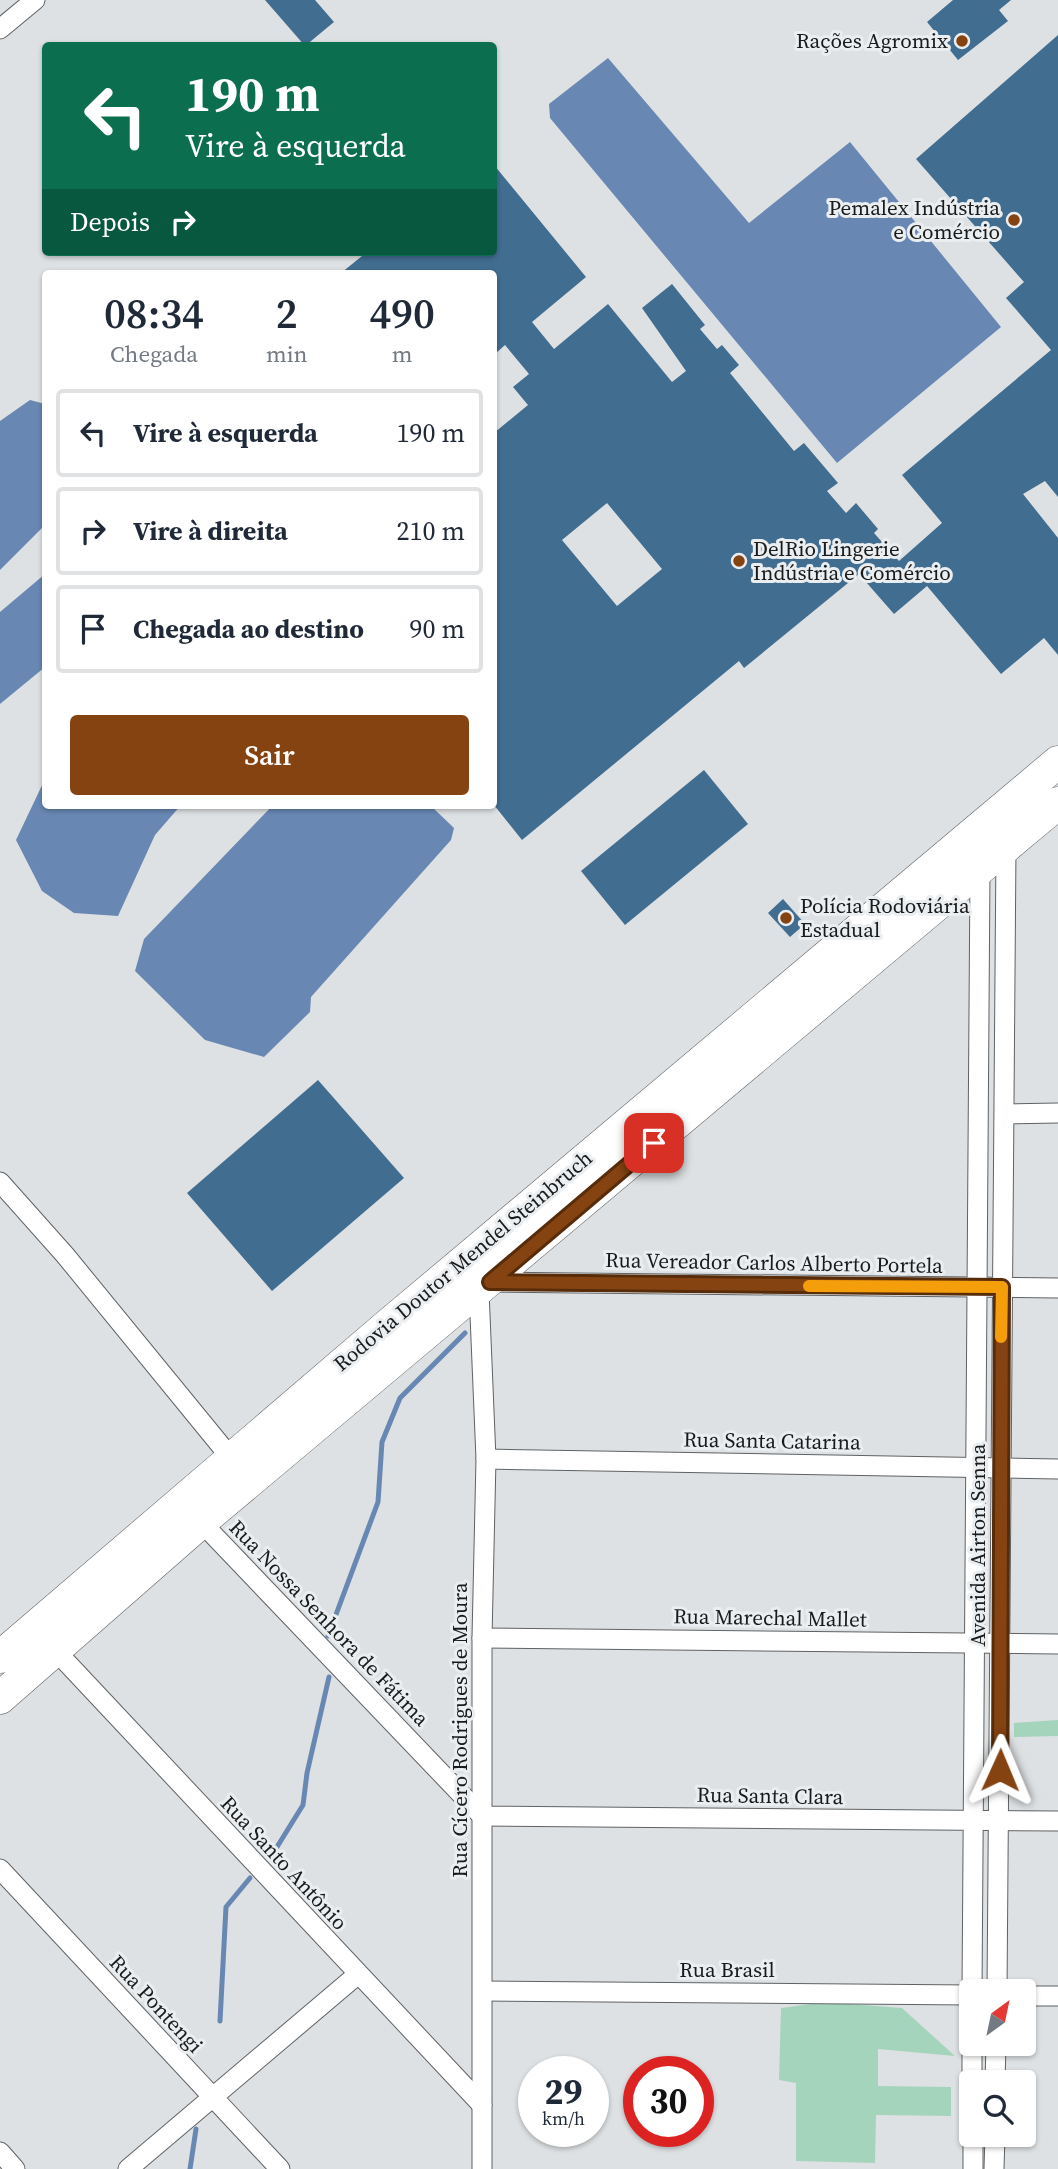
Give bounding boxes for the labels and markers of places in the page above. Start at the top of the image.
place label: Rações Agromix [796,26,948,55]
marker: Rações Agromix [954,33,970,49]
place label: Pemalex Indústria e Comércio [829,193,1000,246]
marker: Pemalex Indústria e Comércio [1006,212,1022,228]
place label: DelRio Lingerie Indústria e Comércio [753,534,951,587]
marker: DelRio Lingerie Indústria e Comércio [731,553,747,569]
place label: Polícia Rodoviária Estadual [800,891,970,944]
marker: Polícia Rodoviária Estadual [778,910,794,926]
pin [624,1113,684,1173]

